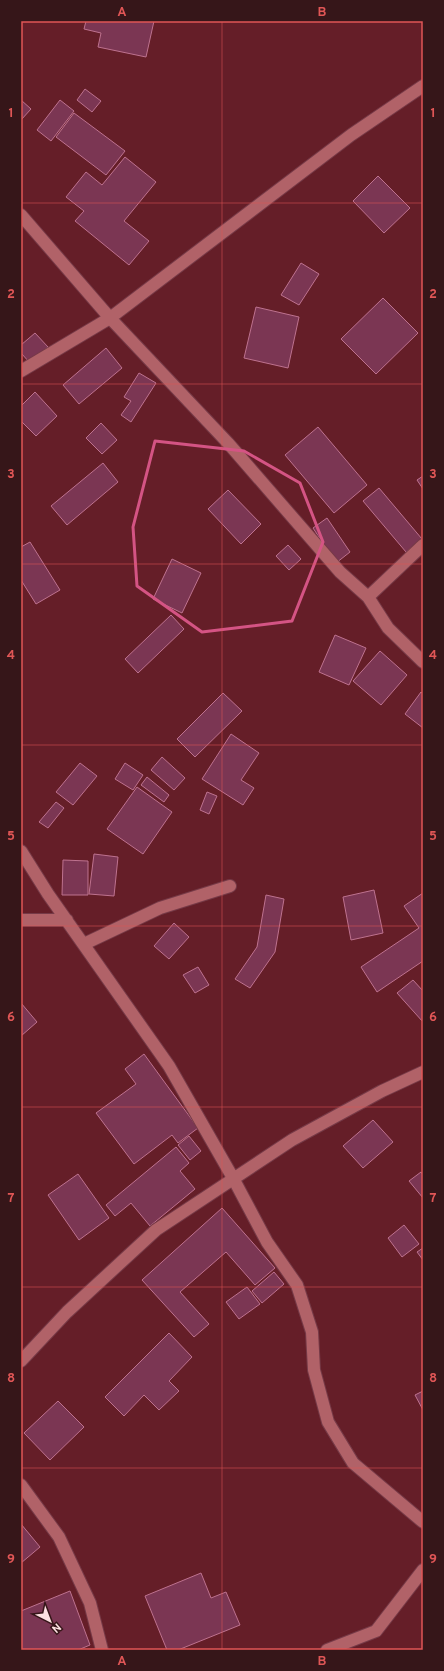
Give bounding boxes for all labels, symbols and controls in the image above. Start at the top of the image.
text: A [117,5,127,21]
text: B [318,5,327,21]
text: 1 [8,106,14,122]
text: 1 [430,106,436,122]
text: 2 [7,287,15,303]
text: 2 [429,287,437,303]
text: 3 [7,467,15,483]
text: 3 [429,467,437,483]
text: 4 [7,648,15,664]
text: 4 [429,648,437,664]
text: 5 [7,829,15,845]
text: 5 [429,829,437,845]
text: 6 [7,1010,15,1026]
text: 6 [429,1010,437,1026]
text: 7 [8,1191,15,1207]
text: 7 [430,1191,437,1207]
text: 8 [7,1371,15,1387]
text: 8 [429,1371,437,1387]
text: 9 [7,1552,15,1568]
text: 9 [429,1552,437,1568]
north arrow [30,1601,70,1641]
text: N [48,1620,64,1636]
text: A [117,1654,127,1670]
text: B [318,1654,327,1670]

